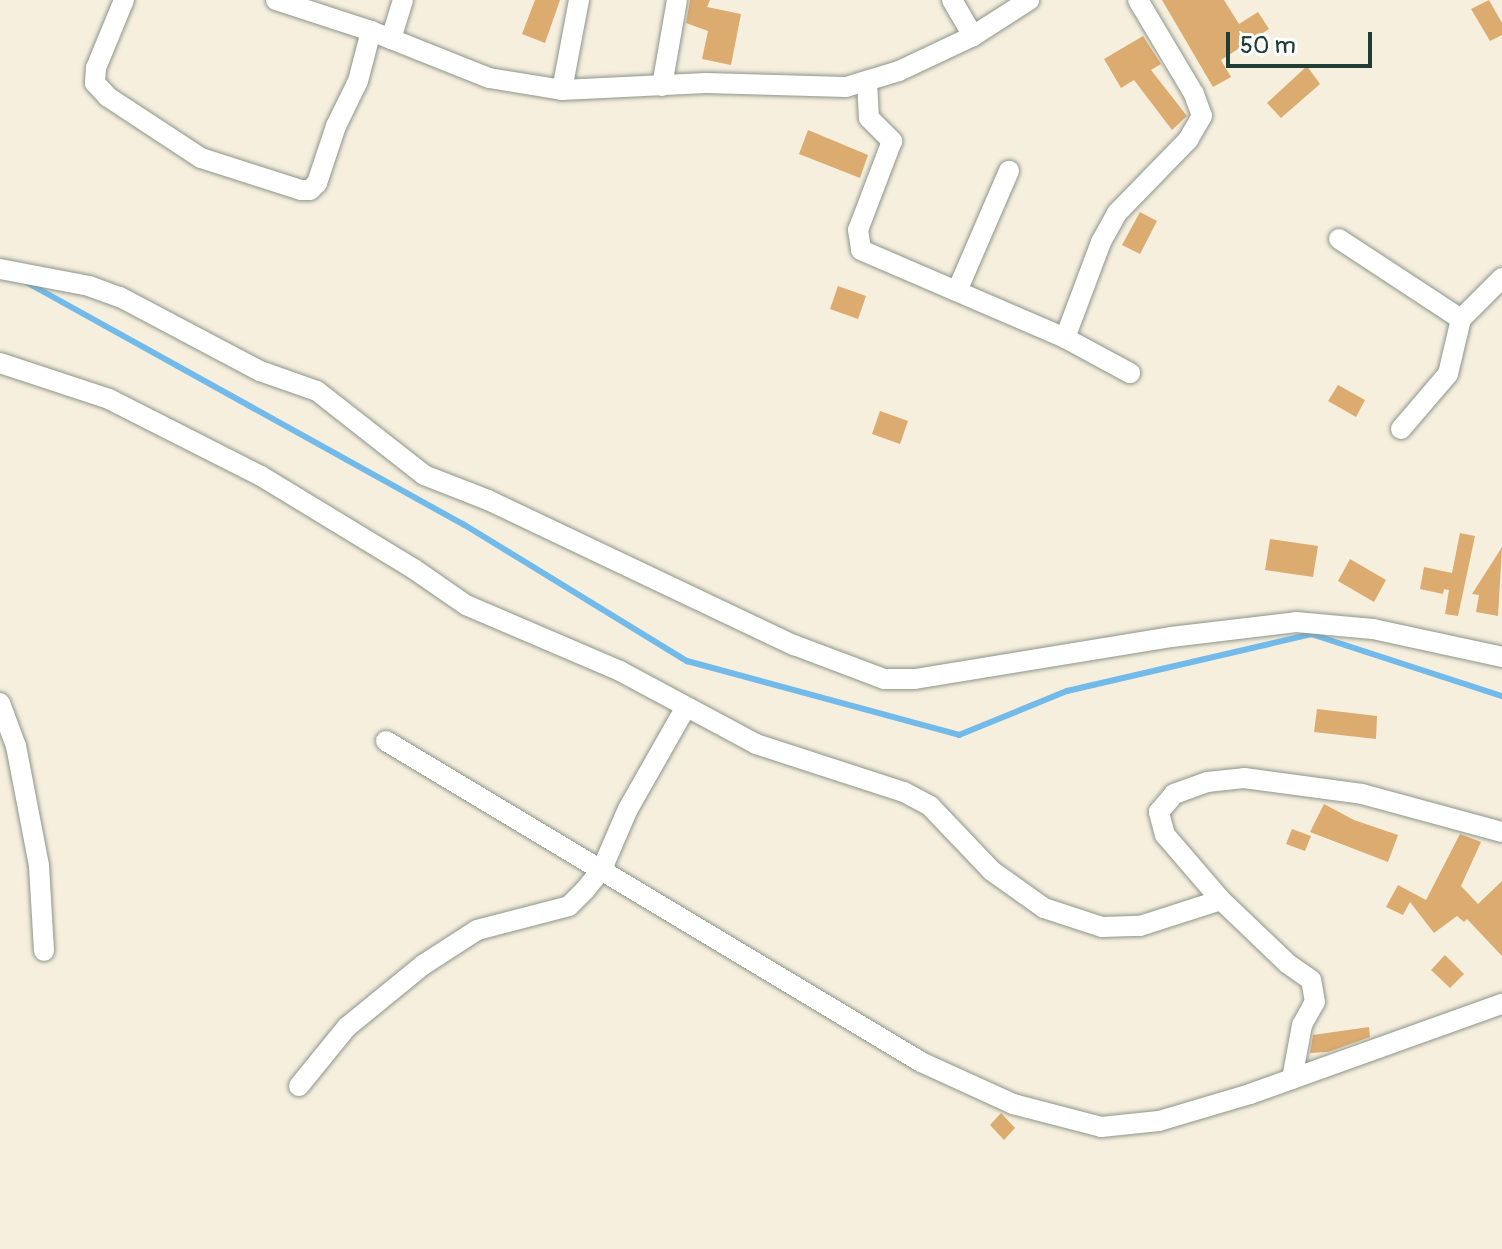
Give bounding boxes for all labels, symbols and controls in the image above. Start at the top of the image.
scale bar [1230,16,1376,66]
text: 50 m [1240,31,1296,60]

